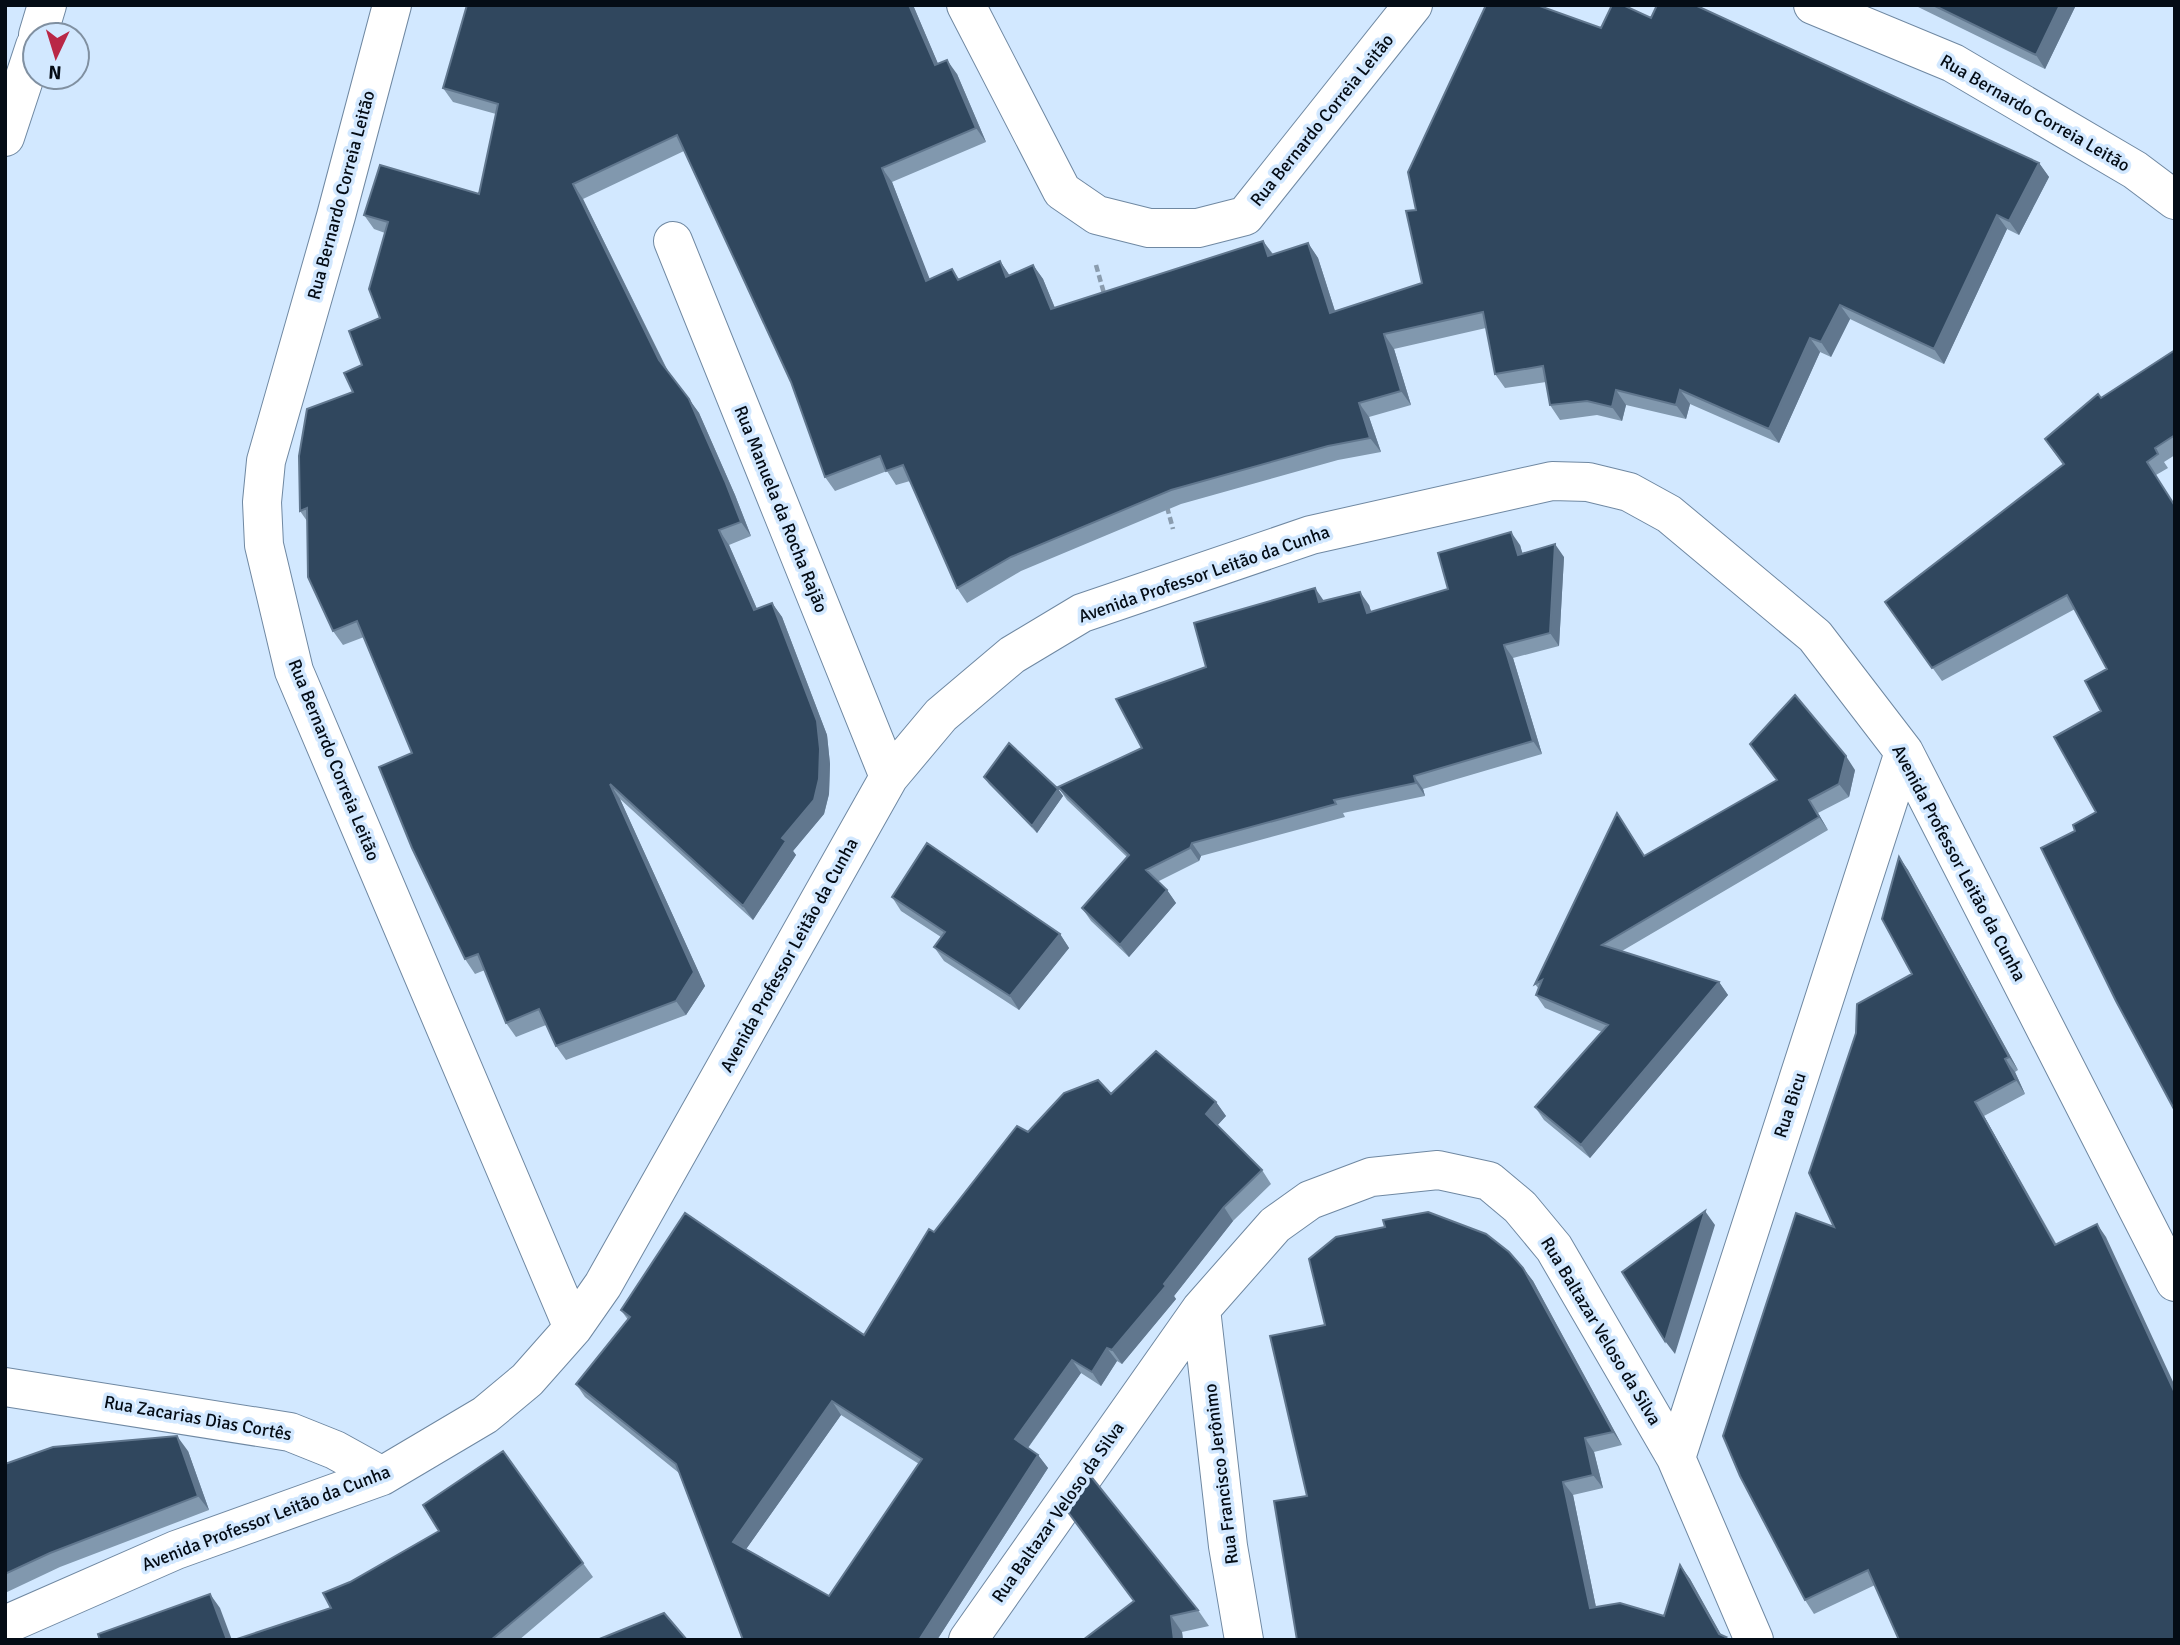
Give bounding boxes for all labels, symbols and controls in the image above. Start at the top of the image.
north arrow [21,21,91,91]
street label: Rua Bernardo Correia Leitão [1246,29,1398,211]
street label: Rua Bernardo Correia Leitão [1936,50,2134,176]
text: N [47,60,62,84]
street label: Rua Bernardo Correia Leitão [302,88,380,302]
street label: Rua Manuela da Rocha Rajão [729,402,833,616]
street label: Avenida Professor Leitão da Cunha [1075,521,1333,627]
street label: Rua Bernardo Correia Leitão [283,656,385,864]
street label: Avenida Professor Leitão da Cunha [1887,741,2031,985]
street label: Avenida Professor Leitão da Cunha [715,834,863,1076]
street label: Rua Bicu [1769,1070,1811,1140]
street label: Rua Baltazar Veloso da Silva [1536,1233,1666,1429]
street label: Rua Francisco Jerônimo [1199,1382,1243,1566]
street label: Rua Zacarias Dias Cortês [102,1391,294,1445]
street label: Rua Baltazar Veloso da Silva [987,1417,1129,1607]
street label: Avenida Professor Leitão da Cunha [139,1460,393,1576]

